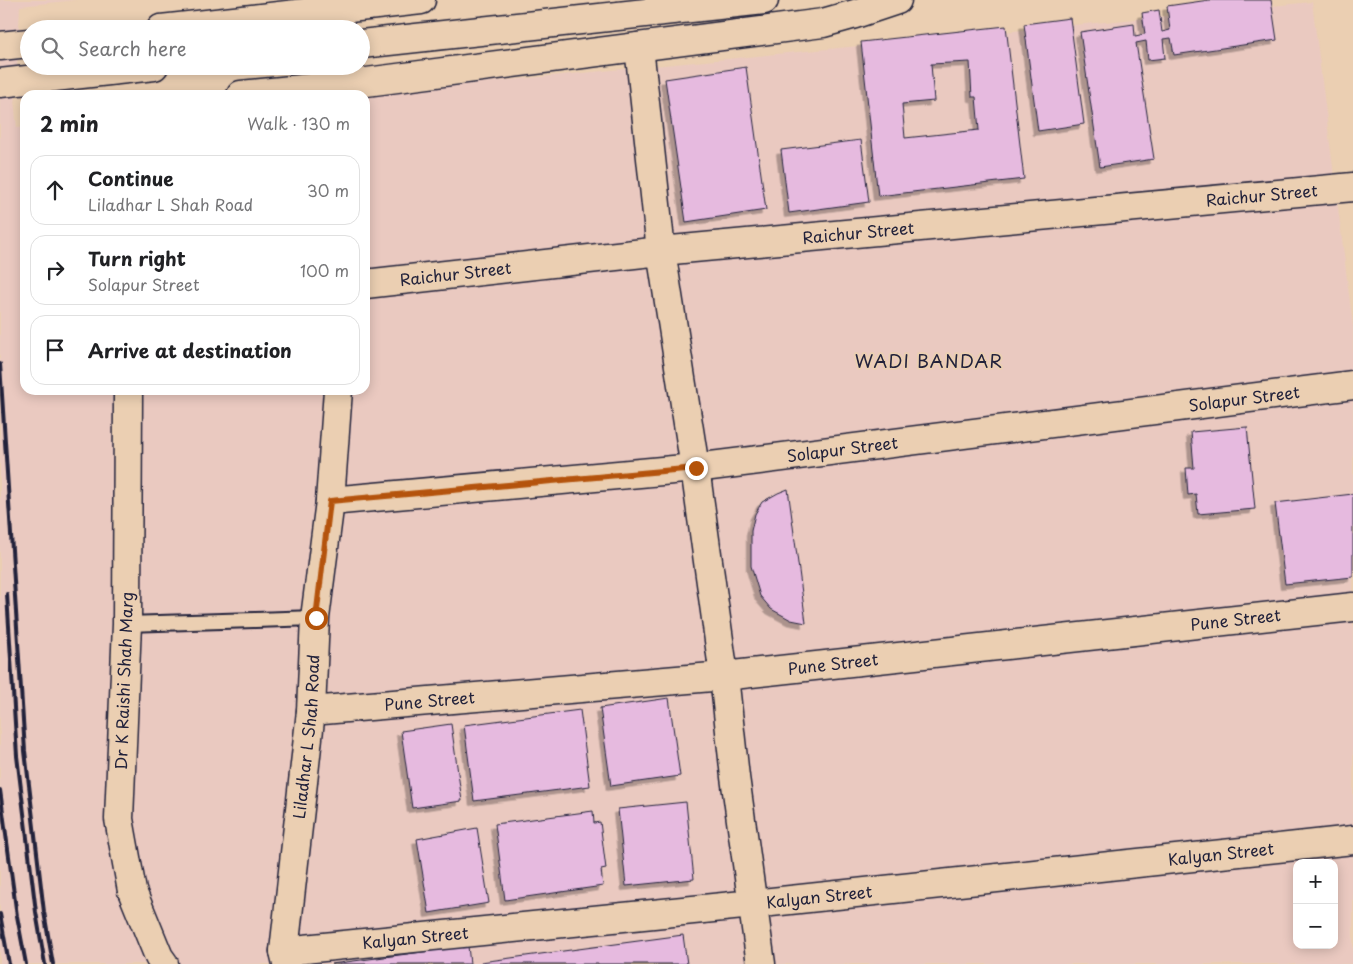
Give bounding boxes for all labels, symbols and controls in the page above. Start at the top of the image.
search box [20,20,370,75]
icon: search [38,34,66,62]
text: Search here [78,34,187,62]
text: 2 min [40,107,99,139]
text: Walk · 130 m [247,111,350,135]
text: Continue [88,164,174,192]
icon: ahead [41,176,69,204]
street label: Raichur Street [1205,177,1318,212]
text: 30 m [307,178,349,202]
text: Liladhar L Shah Road [88,192,253,216]
street label: Raichur Street [801,215,915,249]
text: Turn right [88,244,186,272]
street label: Raichur Street [398,255,512,291]
icon: right [41,256,69,284]
text: 100 m [300,258,349,282]
text: Solapur Street [88,272,200,296]
icon: arrive [41,336,69,364]
text: Arrive at destination [88,336,292,364]
district label: WADI BANDAR [855,347,1003,374]
street label: Solapur Street [1187,379,1301,417]
street label: Solapur Street [785,429,900,467]
route end [685,457,708,480]
street label: Dr K Raishi Shah Marg [108,591,138,771]
street label: Pune Street [1189,602,1282,636]
route start [305,607,328,630]
street label: Pune Street [786,646,880,680]
street label: Liladhar L Shah Road [286,654,324,820]
street label: Pune Street [383,684,476,716]
street label: Kalyan Street [1167,835,1276,871]
map controls [1293,859,1338,949]
button: + [1293,859,1338,904]
street label: Kalyan Street [765,878,874,914]
button: − [1293,904,1338,949]
street label: Kalyan Street [361,920,470,954]

